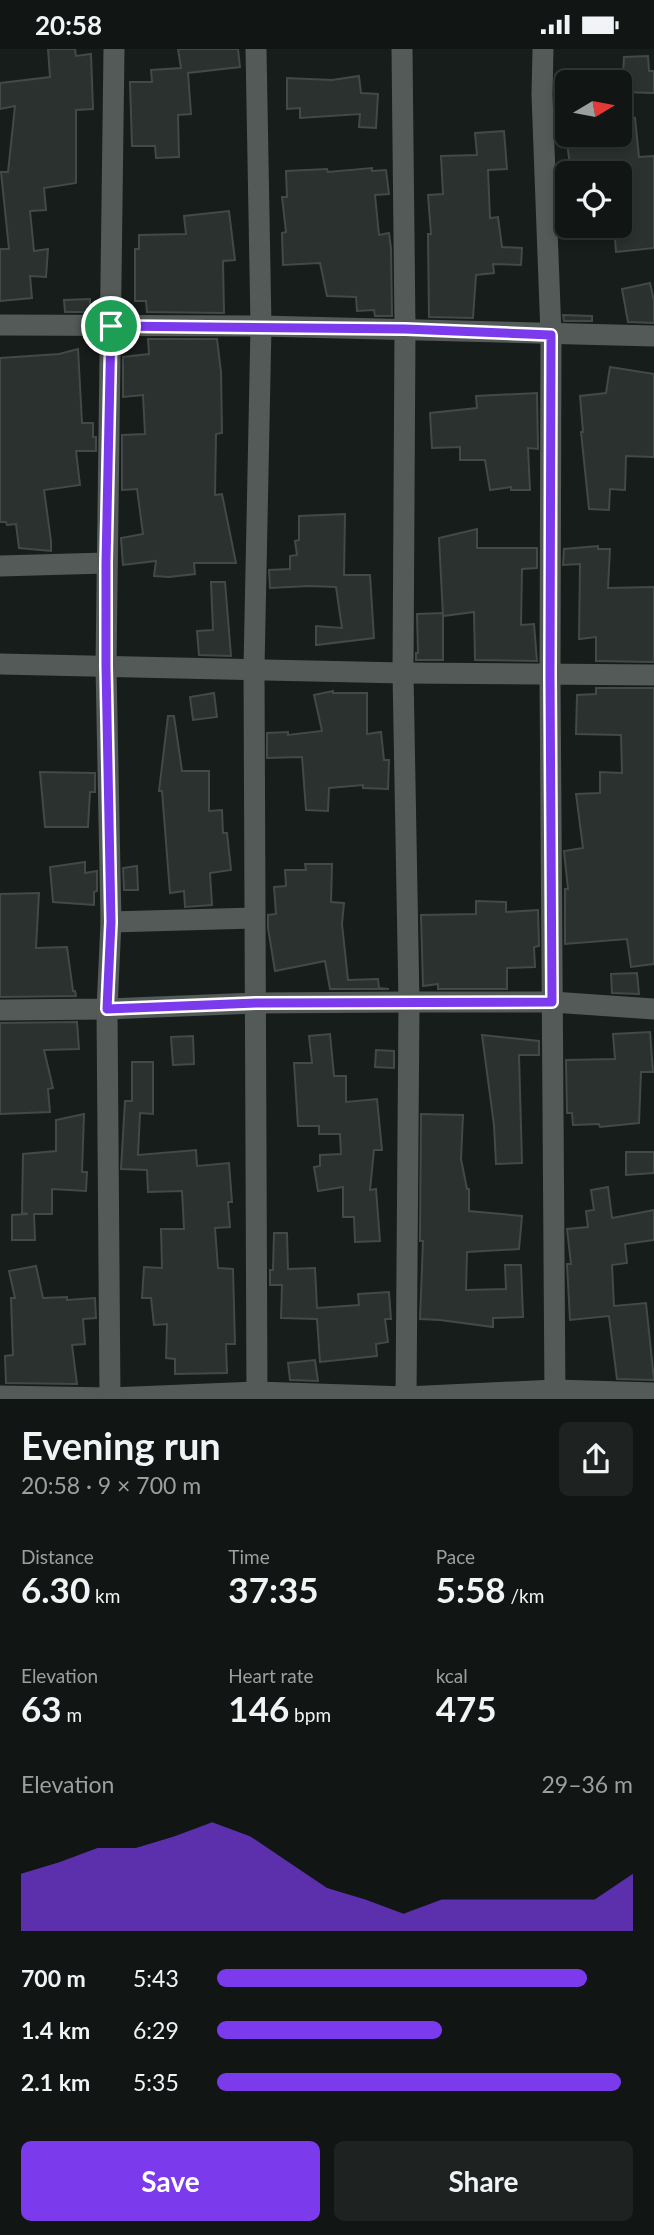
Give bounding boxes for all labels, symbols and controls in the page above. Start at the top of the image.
text: 20:58 [35,9,102,41]
north arrow [555,70,632,147]
map controls [555,70,632,238]
button: locate [555,161,632,238]
pin [81,296,141,356]
icon: arrive [92,307,130,345]
text: Evening run [21,1422,221,1468]
button: share [559,1422,633,1496]
text: 20:58 · 9 × 700 m [21,1471,201,1499]
text: Distance [21,1545,94,1568]
text: Time [228,1545,270,1568]
text: Pace [436,1545,475,1568]
text: 6.30 [21,1568,90,1610]
text: 37:35 [228,1568,319,1610]
text: 5:58 [436,1568,506,1610]
text: km [90,1584,120,1607]
text: /km [506,1584,544,1607]
text: Elevation [21,1664,98,1687]
text: Heart rate [228,1664,314,1687]
text: kcal [436,1664,468,1687]
text: 63 [21,1687,62,1729]
text: 146 [228,1687,289,1729]
text: 475 [436,1687,497,1729]
text: m [62,1703,82,1726]
text: bpm [289,1703,331,1726]
text: Elevation [21,1770,114,1798]
text: 29–36 m [541,1770,633,1798]
text: 700 m [21,1964,86,1992]
text: 5:43 [133,1964,179,1992]
text: 1.4 km [21,2016,90,2044]
text: 6:29 [133,2016,179,2044]
text: 2.1 km [21,2068,90,2096]
text: 5:35 [133,2068,179,2096]
button: Save [21,2141,320,2221]
button: Share [334,2141,633,2221]

